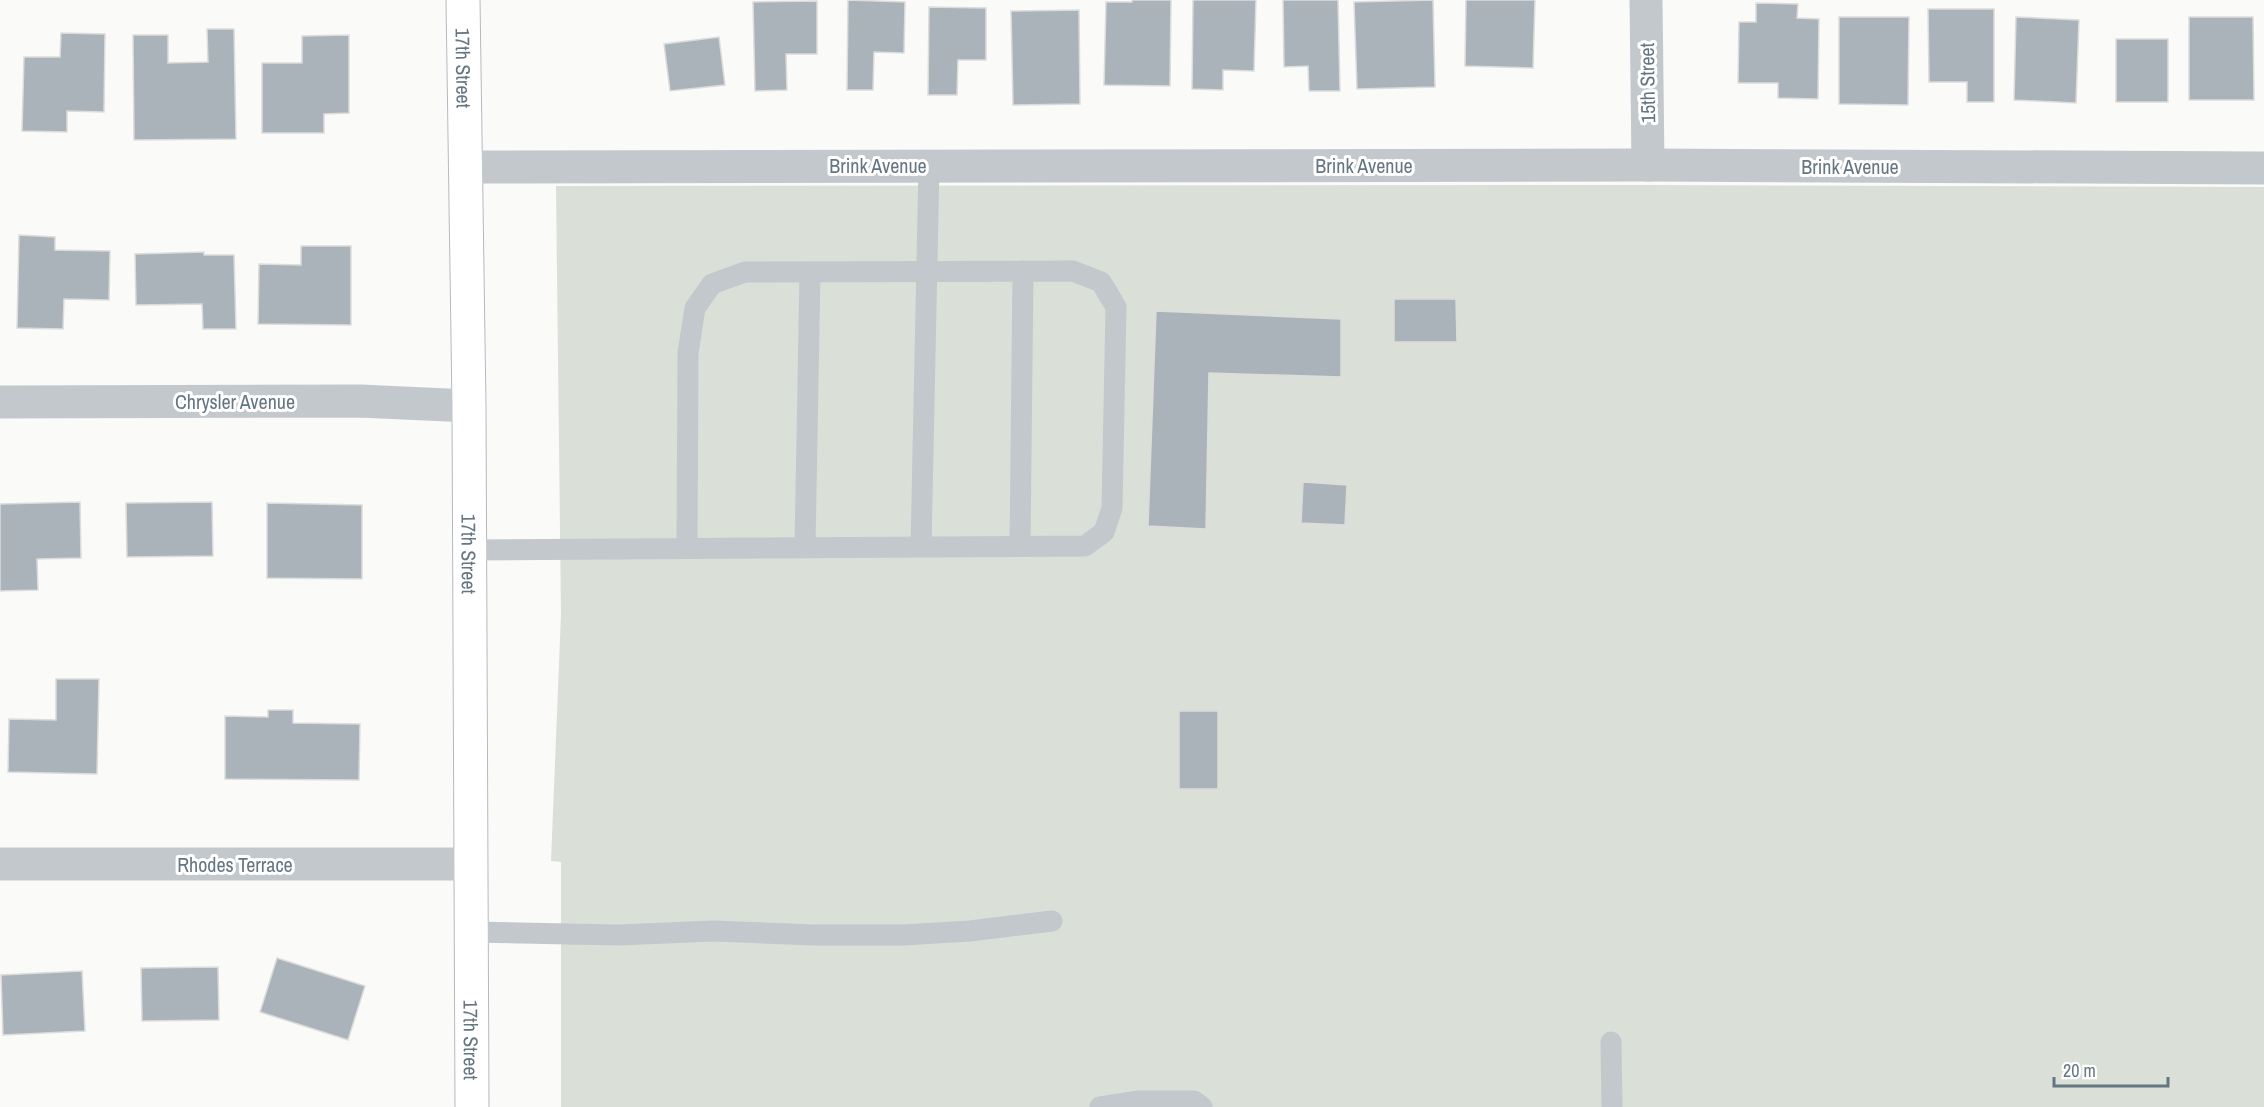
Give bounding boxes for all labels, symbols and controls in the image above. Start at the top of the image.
street label: 17th Street [450,28,478,109]
street label: 15th Street [1633,42,1661,123]
street label: Brink Avenue [829,152,927,179]
street label: Brink Avenue [1315,152,1413,179]
street label: Brink Avenue [1801,153,1899,180]
street label: Chrysler Avenue [175,388,295,415]
street label: 17th Street [456,514,483,595]
street label: Rhodes Terrace [177,851,293,878]
street label: 17th Street [458,1000,485,1081]
scale bar [2054,1050,2168,1088]
text: 20 m [2063,1058,2096,1083]

